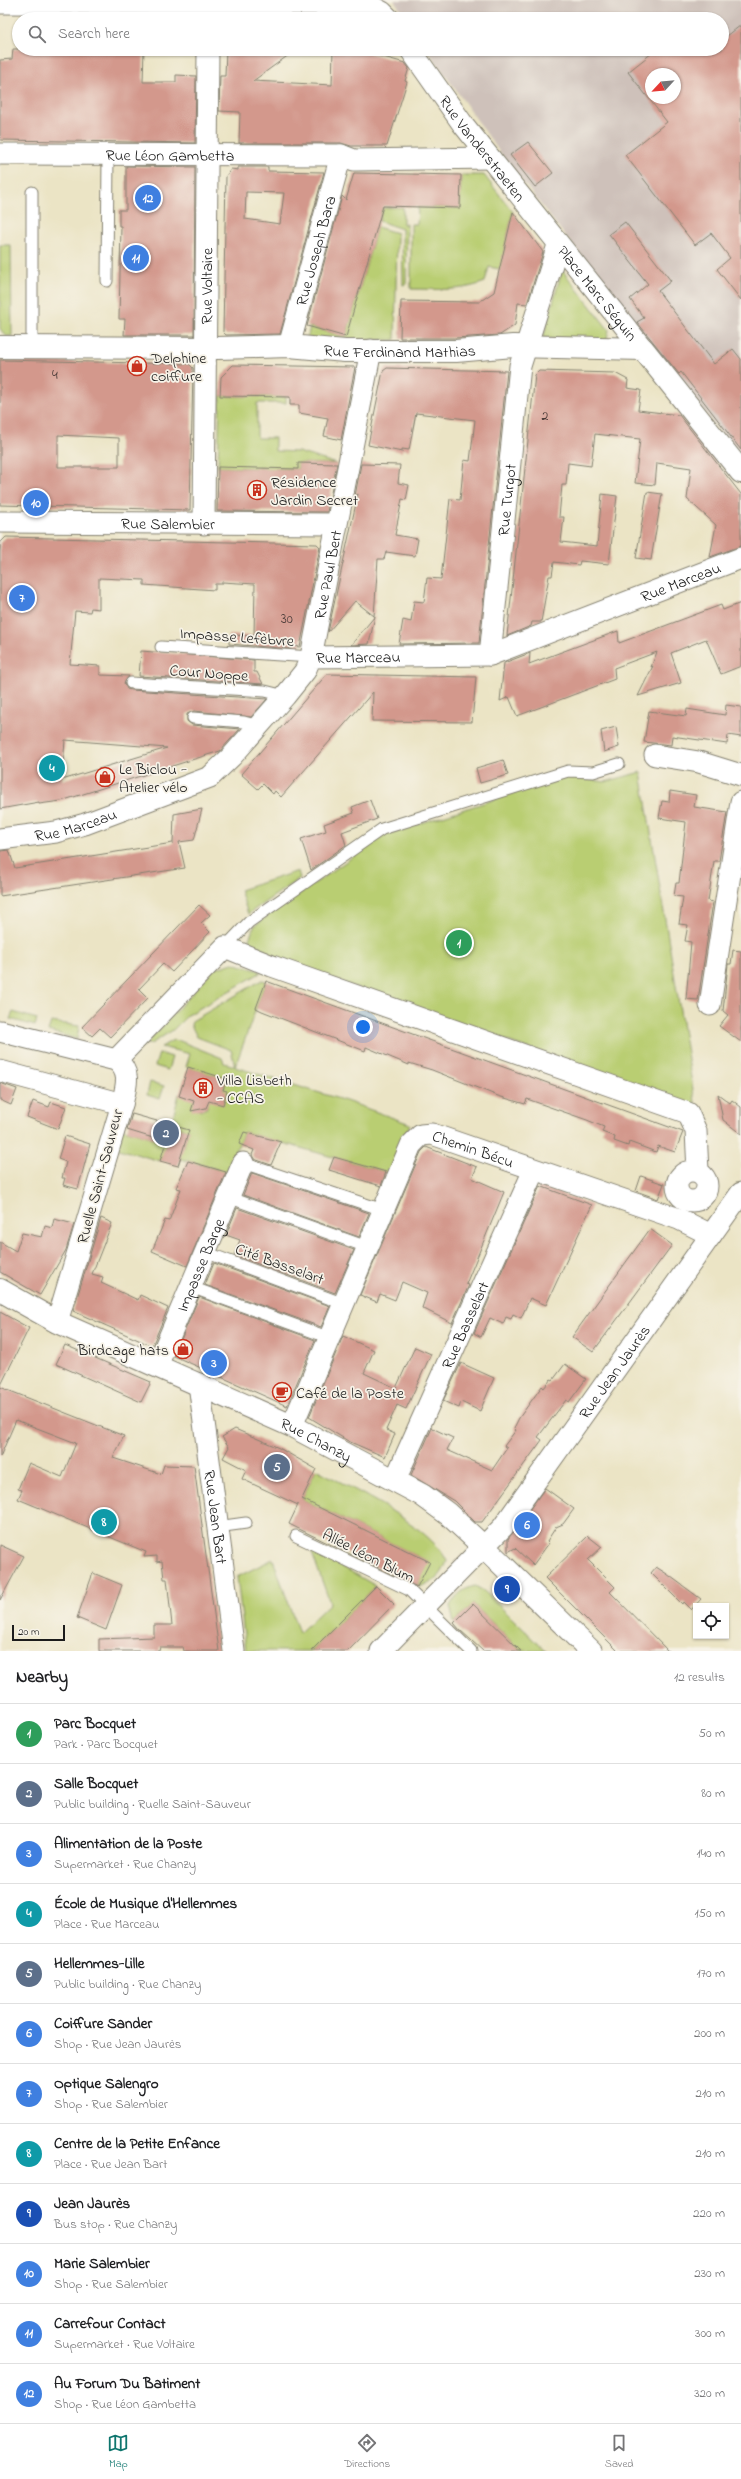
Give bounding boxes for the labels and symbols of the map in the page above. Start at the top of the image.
north arrow [645,68,681,104]
street label: Rue Vanderstraeten [432,91,531,208]
street label: Rue Léon Gambetta [106,144,234,169]
pin: 12 [135,183,161,213]
street label: Rue Joseph Bara [290,193,343,309]
street label: Place Marc Séguin [551,241,642,347]
pin: 11 [123,243,149,273]
street label: Rue Voltaire [196,247,220,324]
street label: Rue Ferdinand Mathias [323,339,477,365]
place label: Delphine coiffure [150,347,207,389]
shop icon: Delphine coiffure [126,355,148,377]
house number: 4 [52,365,58,386]
house number: 2 [542,406,549,427]
street label: Rue Turgot [492,462,524,537]
place label: Résidence Jardin Secret [271,471,359,513]
building icon: Résidence Jardin Secret [246,479,268,501]
pin: 10 [23,488,49,518]
street label: Rue Salembier [121,513,215,537]
street label: Rue Paul Bert [309,528,350,622]
street label: Rue Marceau [637,557,725,610]
pin: 7 [9,583,35,613]
house number: 30 [281,609,293,630]
street label: Impasse Lefèbvre [179,622,296,654]
street label: Rue Marceau [316,646,401,671]
street label: Cour Noppe [169,659,250,689]
pin: 4 [39,753,65,783]
place label: Le Biclou - Atelier vélo [119,758,187,800]
shop icon: Le Biclou - Atelier vélo [94,766,116,788]
street label: Rue Marceau [33,803,121,849]
pin: 1 [446,928,472,958]
your location [353,1017,373,1037]
place label: Villa Lisbeth - CCAS [216,1069,292,1111]
building icon: Villa Lisbeth - CCAS [192,1077,214,1099]
street label: Ruelle Saint-Sauveur [71,1106,130,1247]
pin: 2 [153,1118,179,1148]
street label: Chemin Bécu [429,1125,517,1175]
street label: Impasse Barge [171,1214,233,1316]
street label: Cité Basselart [232,1238,328,1292]
street label: Rue Basselart [436,1277,497,1373]
street label: Rue Jean Jaurès [574,1321,657,1425]
shop icon: Birdcage hats [172,1338,194,1360]
place label: Birdcage hats [77,1339,169,1363]
pin: 3 [201,1348,227,1378]
cafe icon: Café de la Poste [271,1381,293,1403]
place label: Café de la Poste [296,1382,405,1406]
street label: Rue Chanzy [276,1412,356,1470]
pin: 5 [264,1452,290,1482]
street label: Rue Jean Bart [196,1469,233,1566]
pin: 8 [91,1507,117,1537]
pin: 6 [514,1510,540,1540]
street label: Allée Léon Blum [318,1523,418,1590]
pin: 9 [494,1574,520,1604]
scale bar [12,1623,65,1642]

